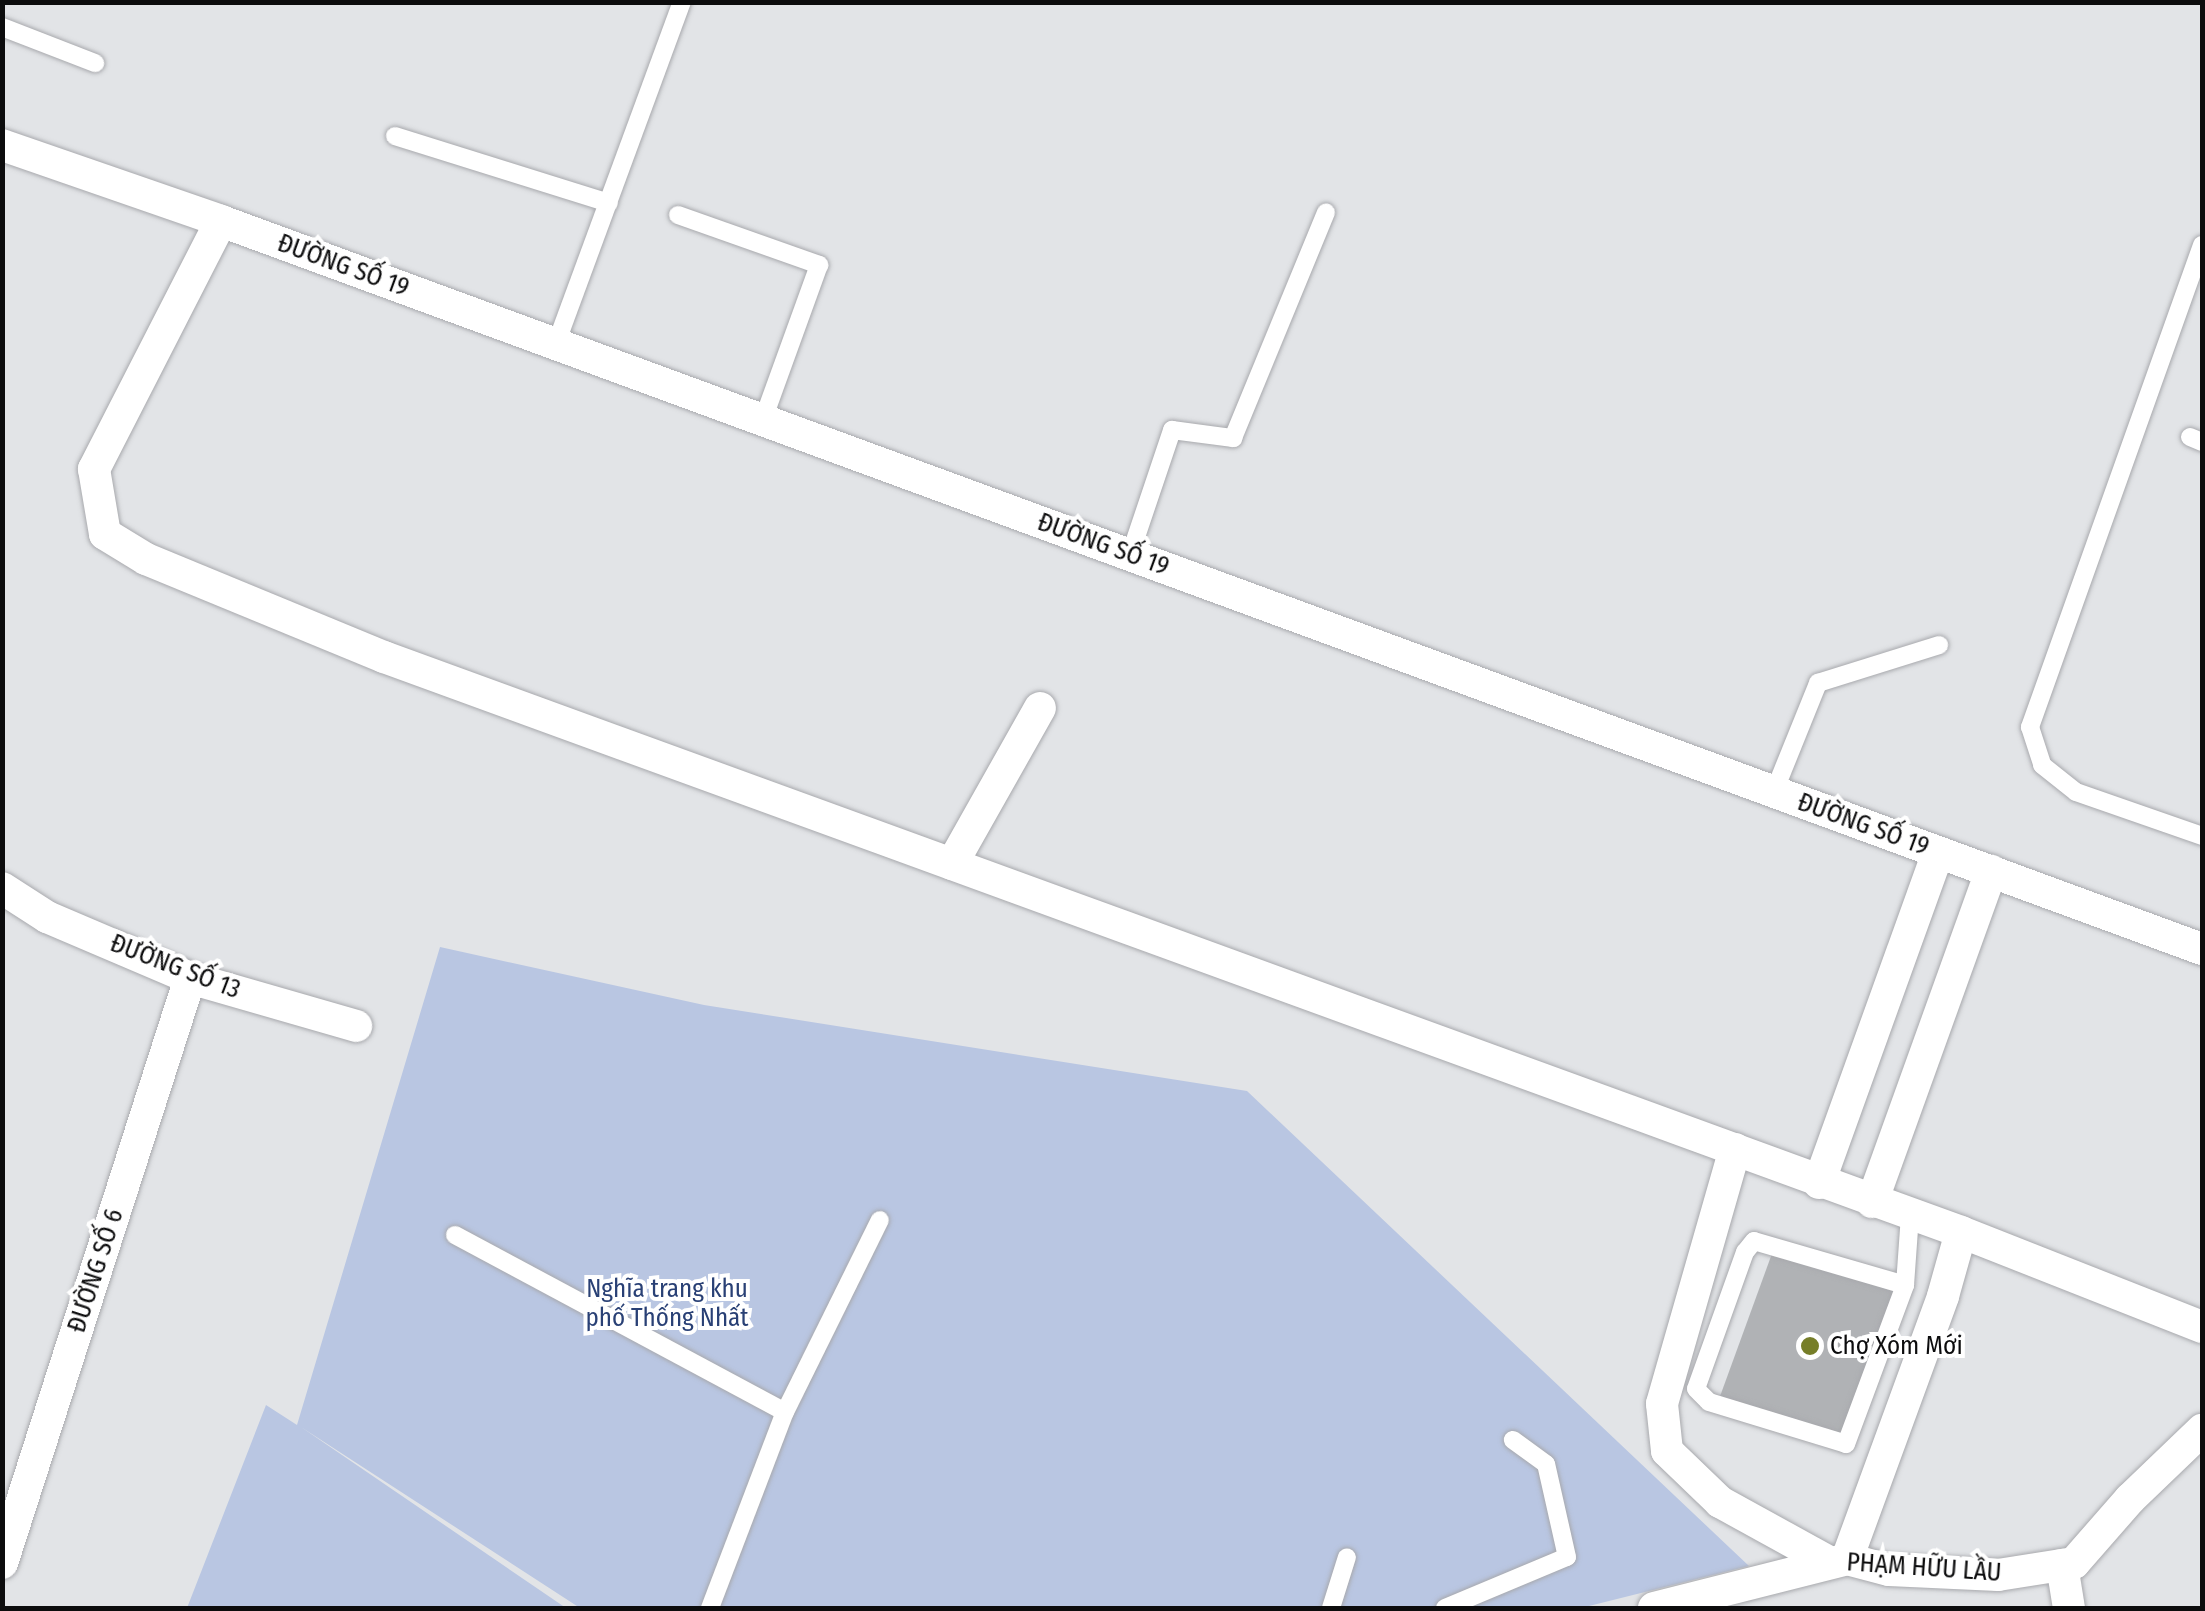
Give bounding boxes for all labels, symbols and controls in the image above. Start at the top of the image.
street label: ĐƯỜNG SỐ 19 [273,228,413,304]
street label: ĐƯỜNG SỐ 19 [1033,507,1173,583]
street label: ĐƯỜNG SỐ 19 [1793,787,1933,863]
street label: ĐƯỜNG SỐ 13 [106,929,244,1005]
street label: ĐƯỜNG SỐ 6 [62,1205,130,1337]
park label: Nghĩa trang khu phố Thống Nhất [586,1275,748,1334]
place label: Chợ Xóm Mới [1830,1331,1963,1361]
marker: Chợ Xóm Mới [1799,1335,1821,1357]
street label: PHẠM HỮU LẦU [1846,1548,2002,1588]

